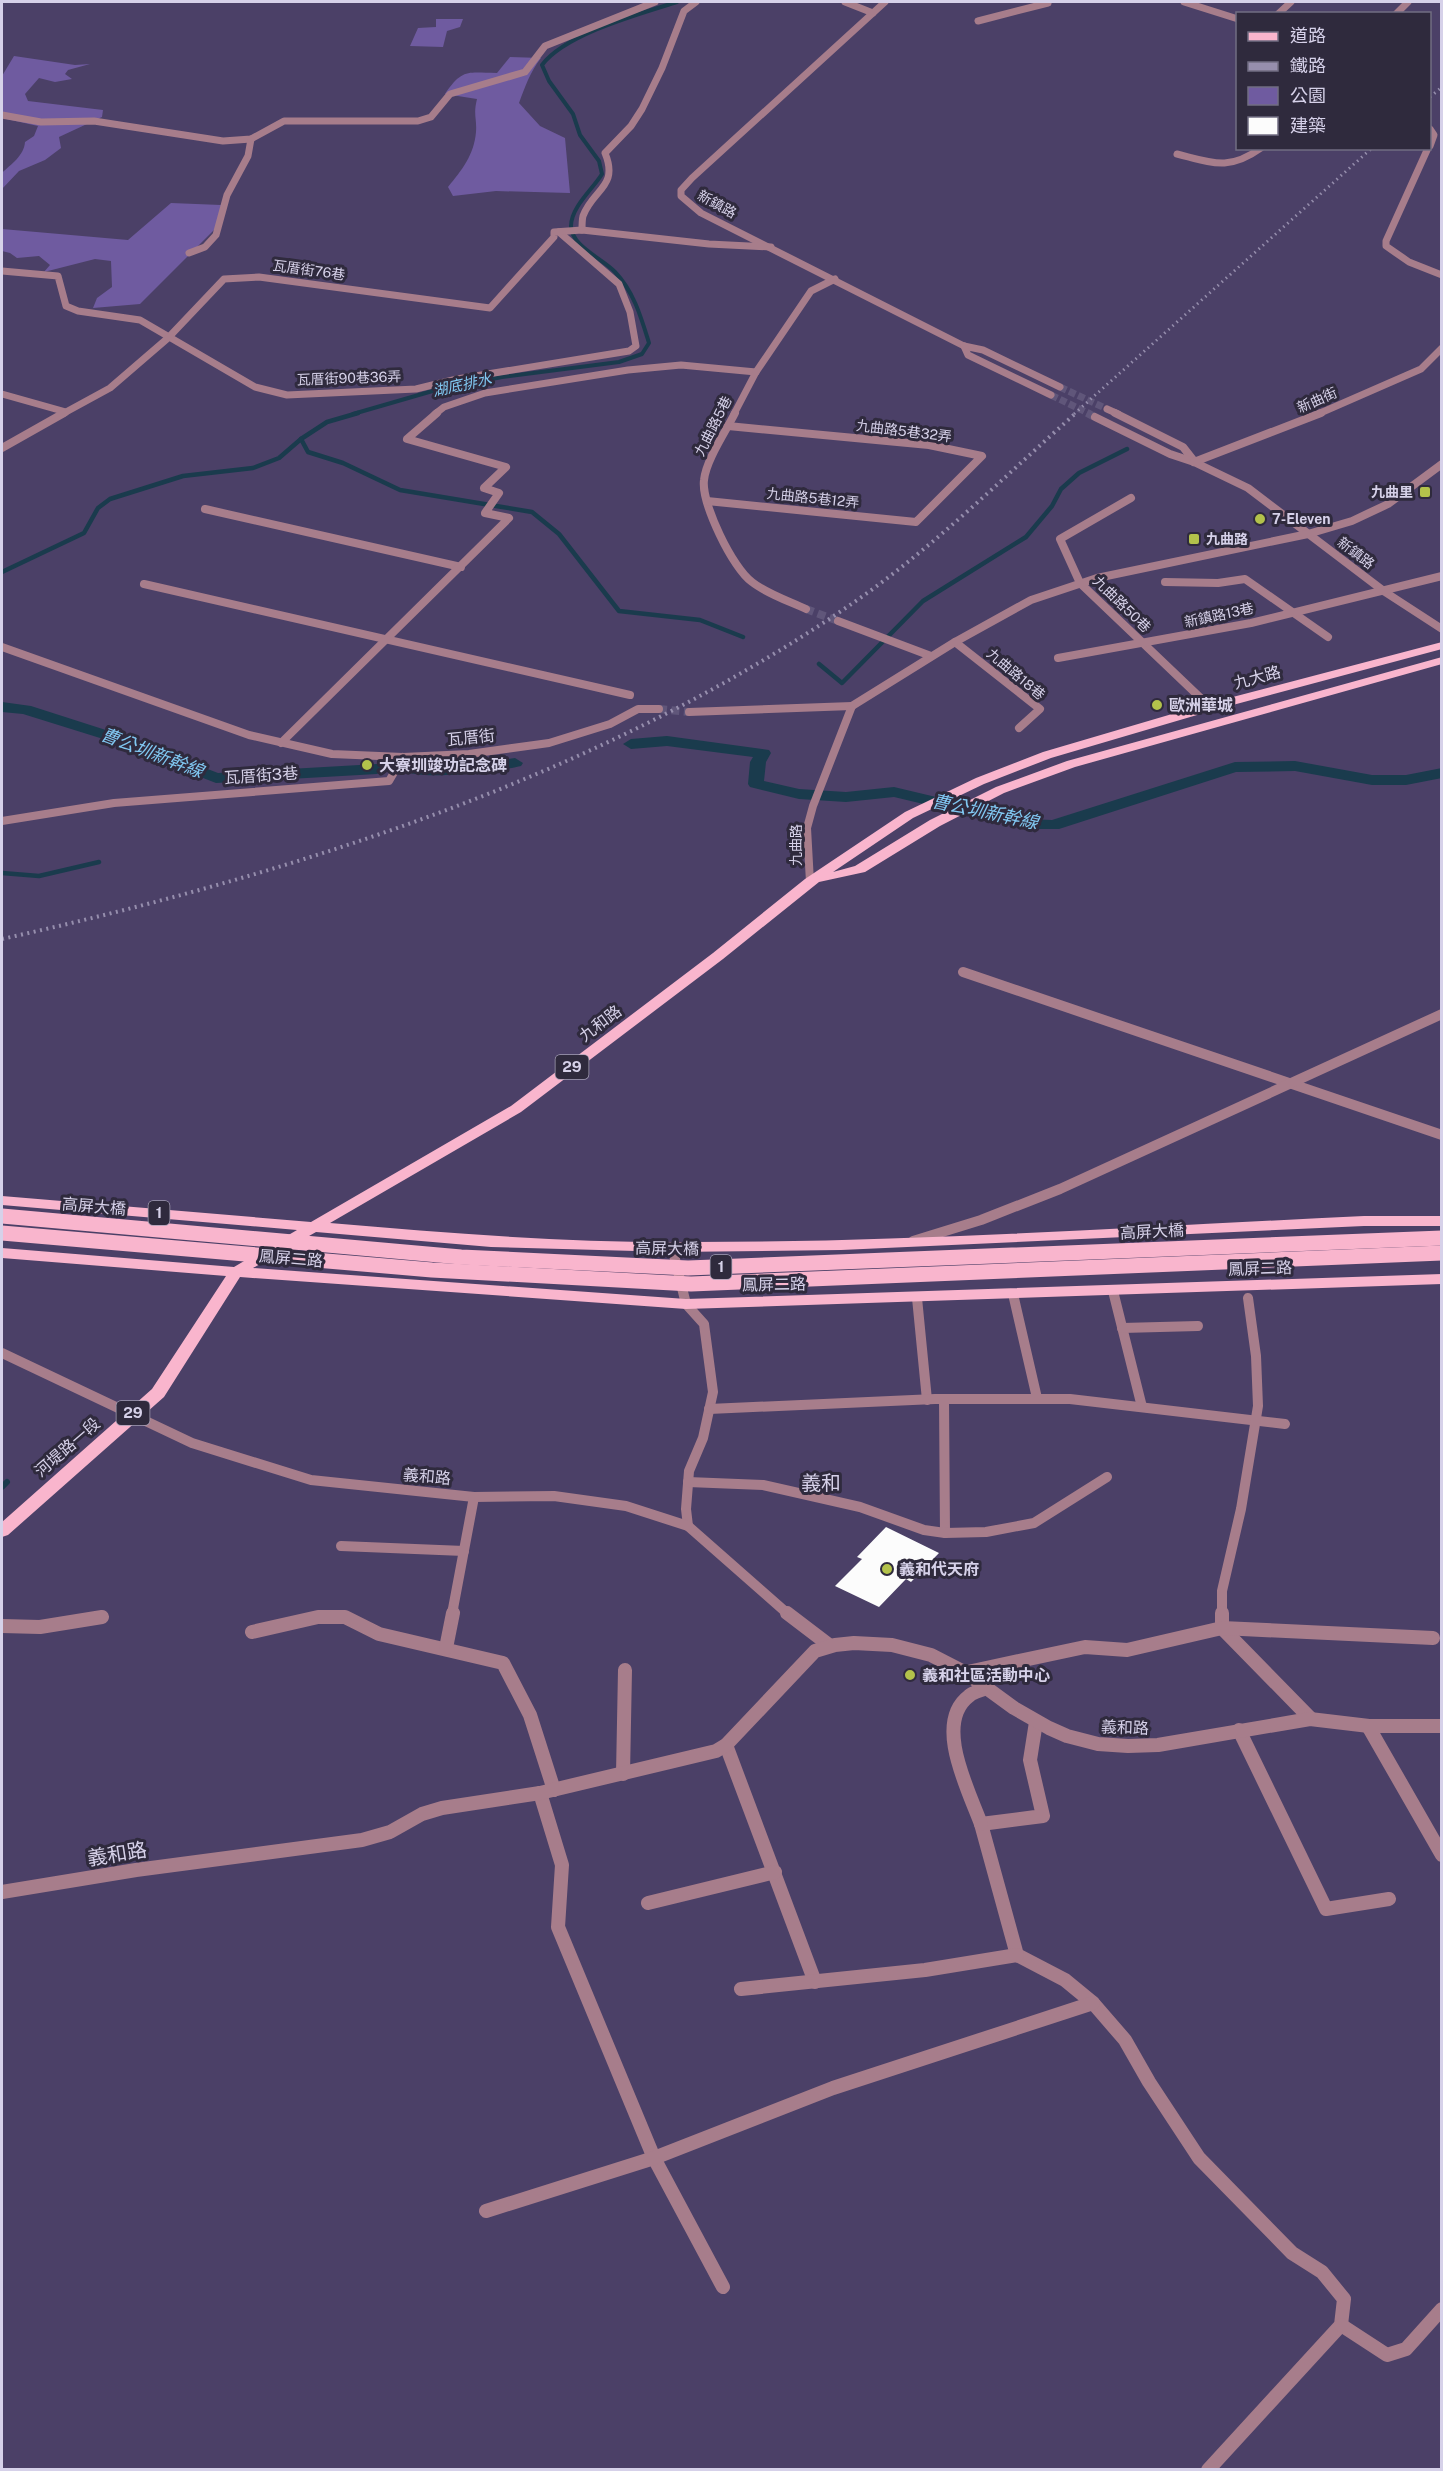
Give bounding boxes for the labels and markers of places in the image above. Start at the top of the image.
place label: 九曲里 [1371,484,1413,500]
marker: 九曲里 [1418,485,1432,499]
place label: 7-Eleven [1272,511,1331,527]
marker: 7-Eleven [1253,512,1267,526]
place label: 九曲路 [1206,531,1248,547]
marker: 九曲路 [1187,532,1201,546]
place label: 歐洲華城 [1169,696,1233,715]
marker: 歐洲華城 [1150,698,1164,712]
place label: 大寮圳竣功記念碑 [379,756,507,775]
marker: 大寮圳竣功記念碑 [360,758,374,772]
place label: 義和代天府 [899,1560,979,1579]
marker: 義和代天府 [880,1562,894,1576]
place label: 義和社區活動中心 [922,1666,1050,1685]
marker: 義和社區活動中心 [903,1668,917,1682]

